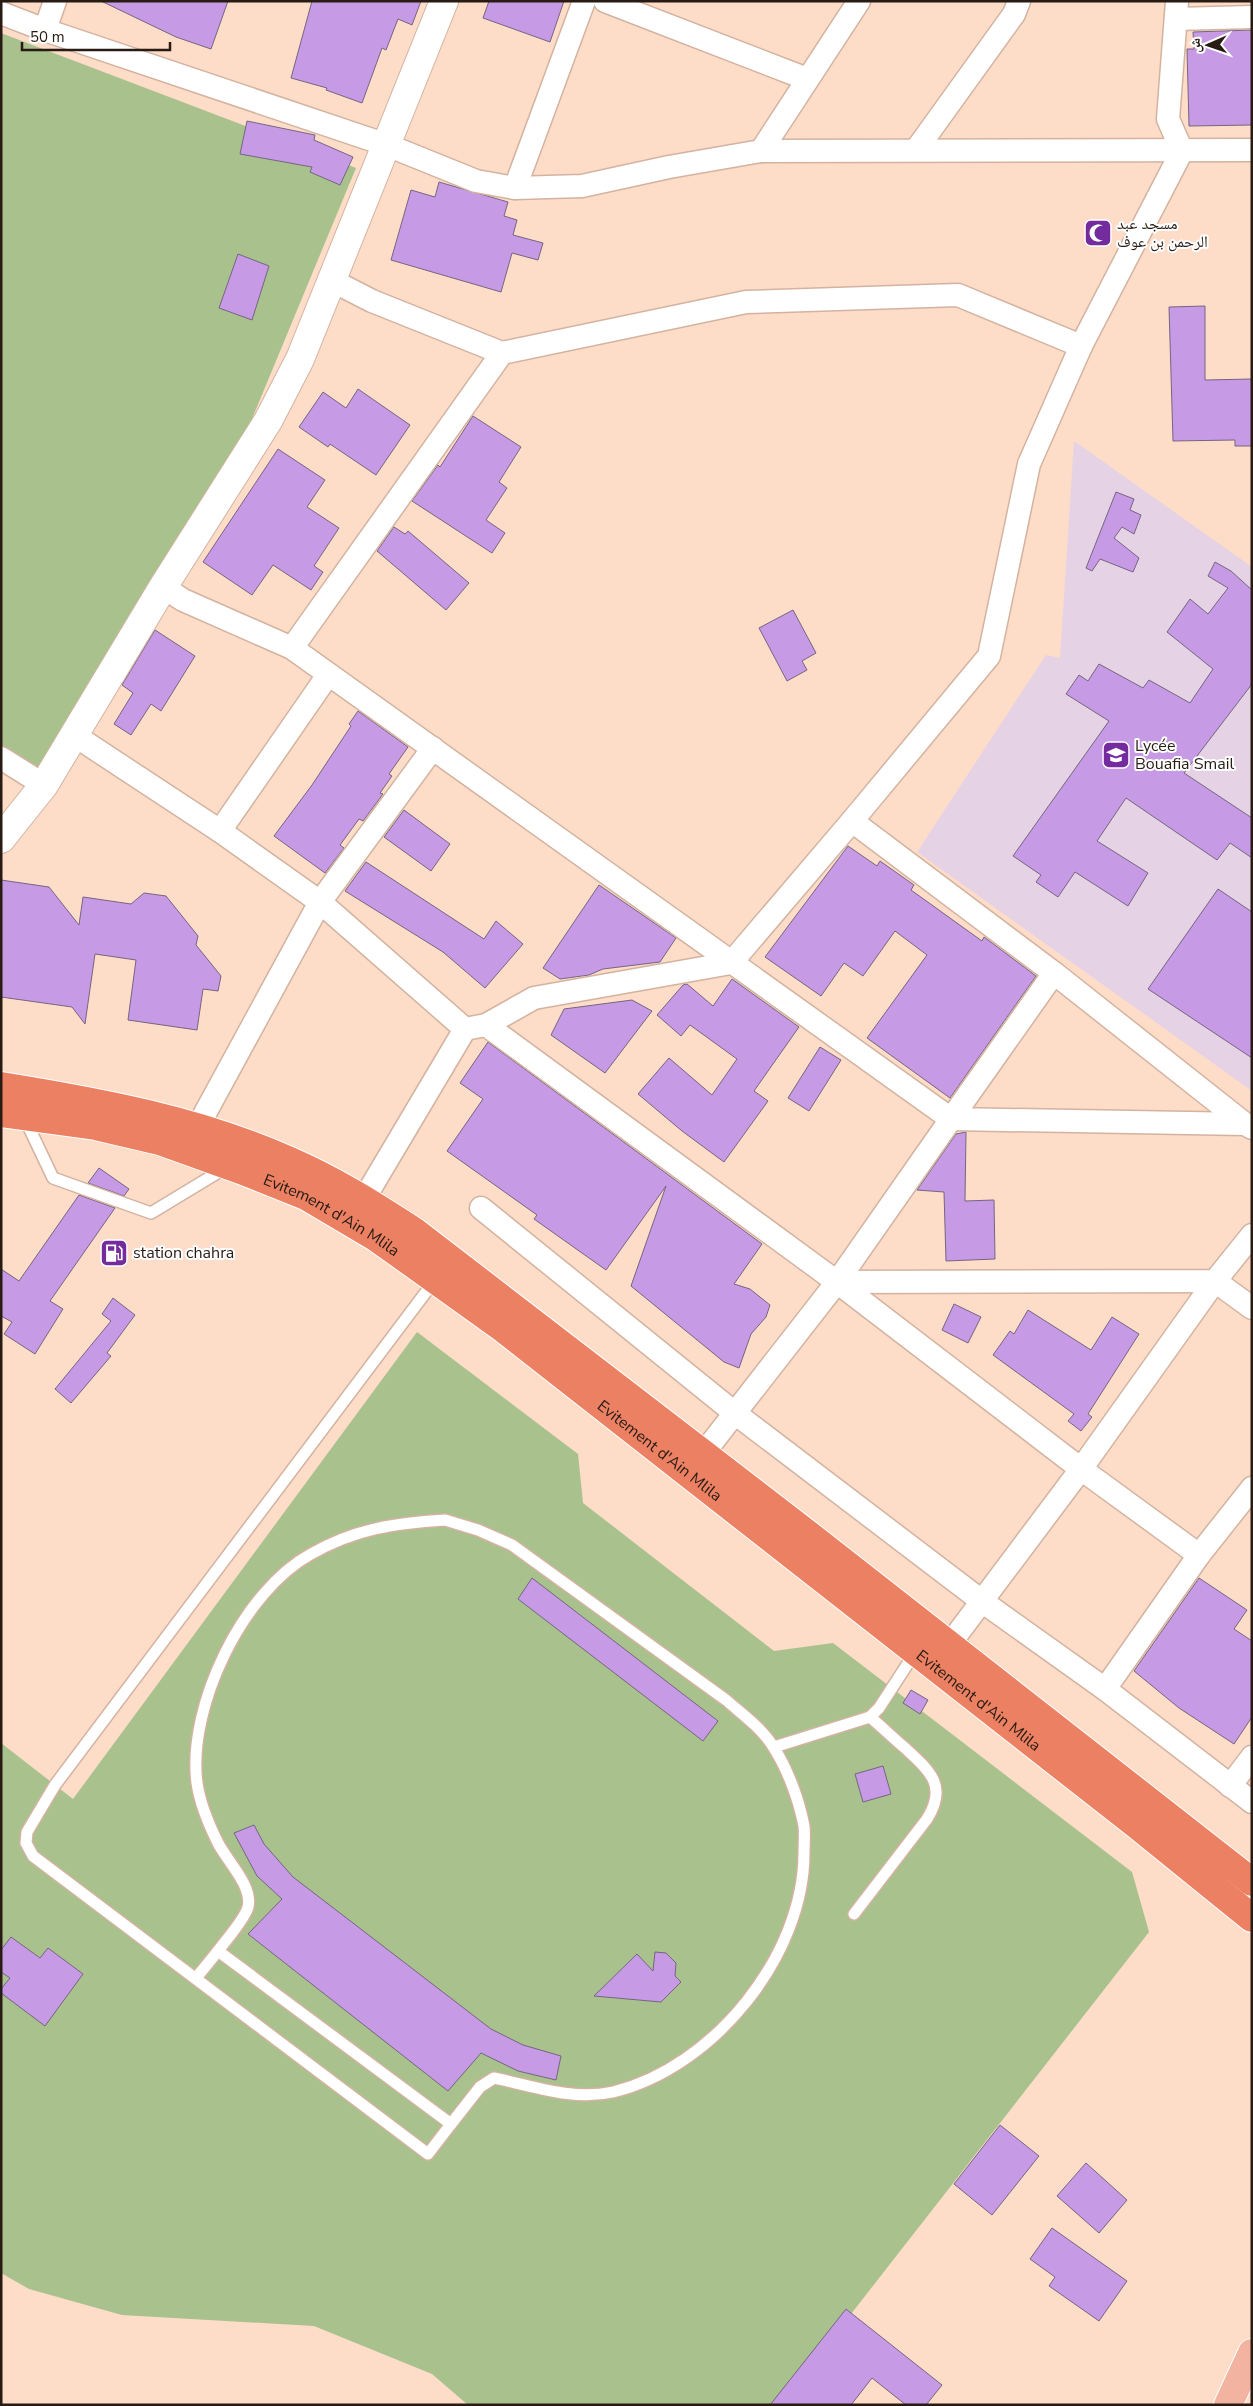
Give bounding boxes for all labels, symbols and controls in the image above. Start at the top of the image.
scale bar [22,20,170,52]
north arrow [1183,20,1233,70]
text: 50 m [30,27,65,47]
text: ش [1186,38,1205,53]
place label: مسجد عبد الرحمن بن عوف [1117,213,1208,253]
mosque icon: مسجد عبد الرحمن بن عوف [1083,218,1113,248]
place label: Lycée Bouafia Smail [1135,735,1234,775]
school or university icon: Lycée Bouafia Smail [1101,740,1131,770]
street label: Evitement d'Ain Mlila [260,1169,404,1262]
fuel station icon: station chahra [99,1238,129,1268]
place label: station chahra [133,1242,234,1264]
street label: Evitement d'Ain Mlila [592,1395,727,1507]
street label: Evitement d'Ain Mlila [911,1645,1045,1757]

